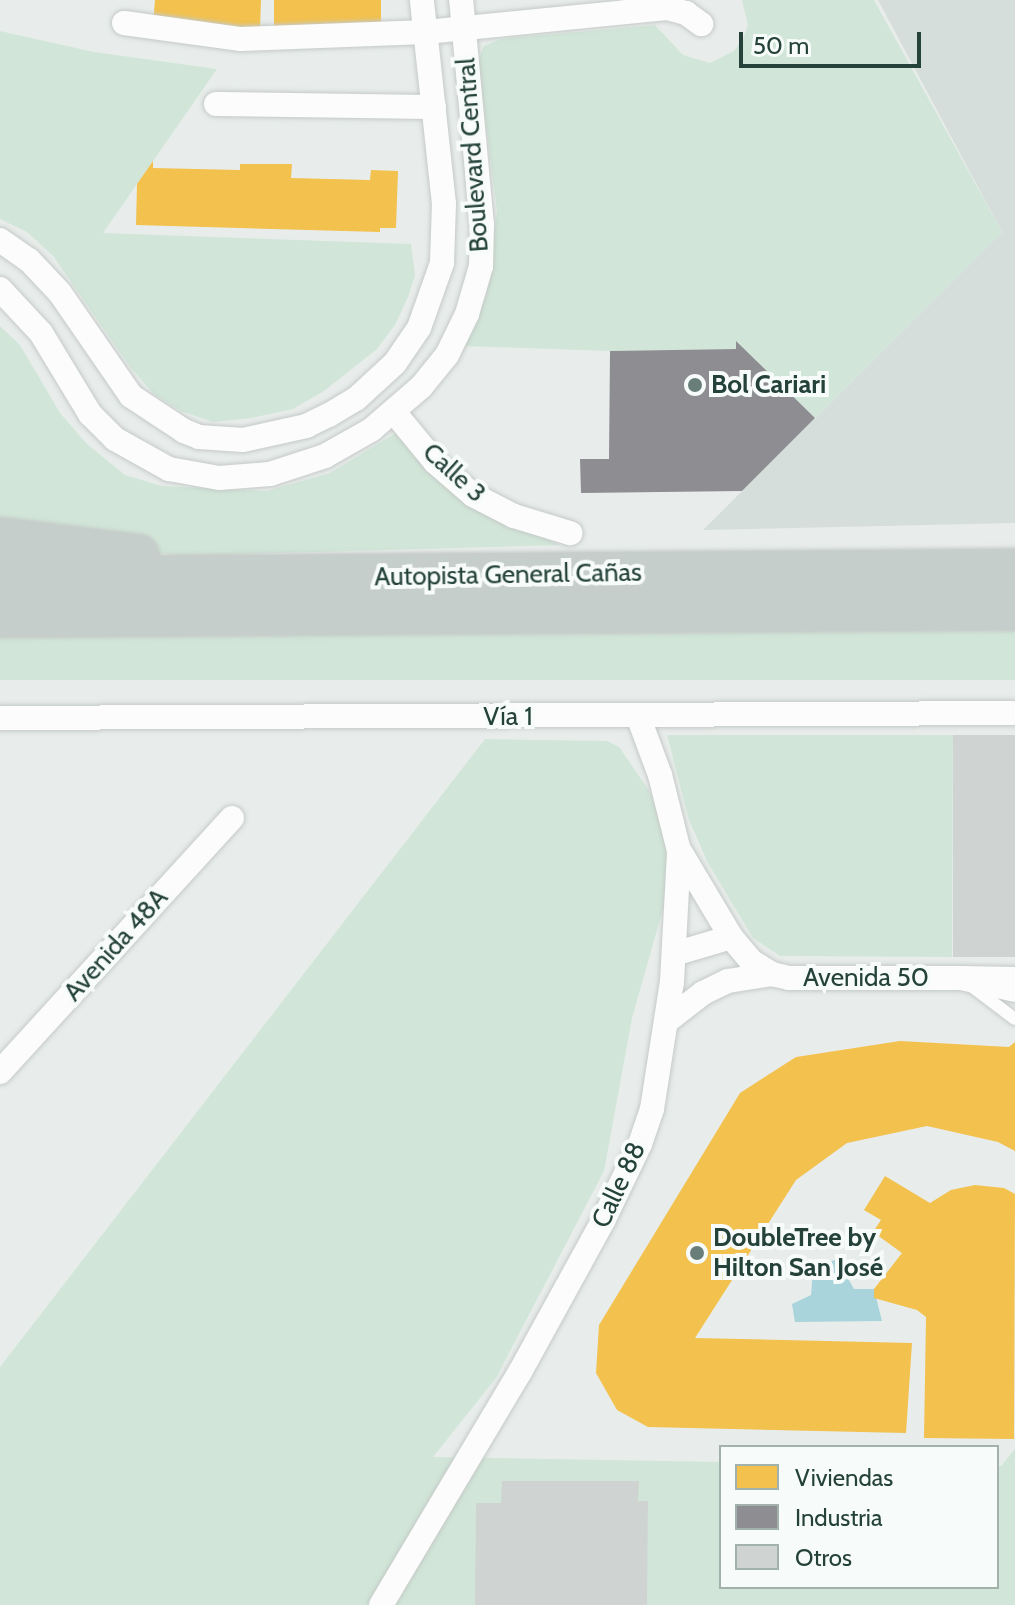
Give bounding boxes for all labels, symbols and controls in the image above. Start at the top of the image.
scale bar [743,16,925,66]
text: 50 m [753,31,809,60]
street label: Boulevard Central [451,57,495,253]
place label: Bol Cariari [711,369,826,401]
marker: Bol Cariari [686,376,704,394]
street label: Calle 3 [416,437,492,509]
street label: Autopista General Cañas [374,557,642,593]
street label: Vía 1 [483,701,533,733]
street label: Avenida 48A [57,882,175,1008]
street label: Avenida 50 [803,962,929,994]
street label: Calle 88 [586,1137,652,1233]
place label: DoubleTree by Hilton San José [713,1222,883,1284]
marker: DoubleTree by Hilton San José [688,1244,706,1262]
legend [719,1445,999,1589]
text: Viviendas [795,1463,893,1492]
text: Industria [795,1503,882,1532]
text: Otros [795,1543,852,1572]

